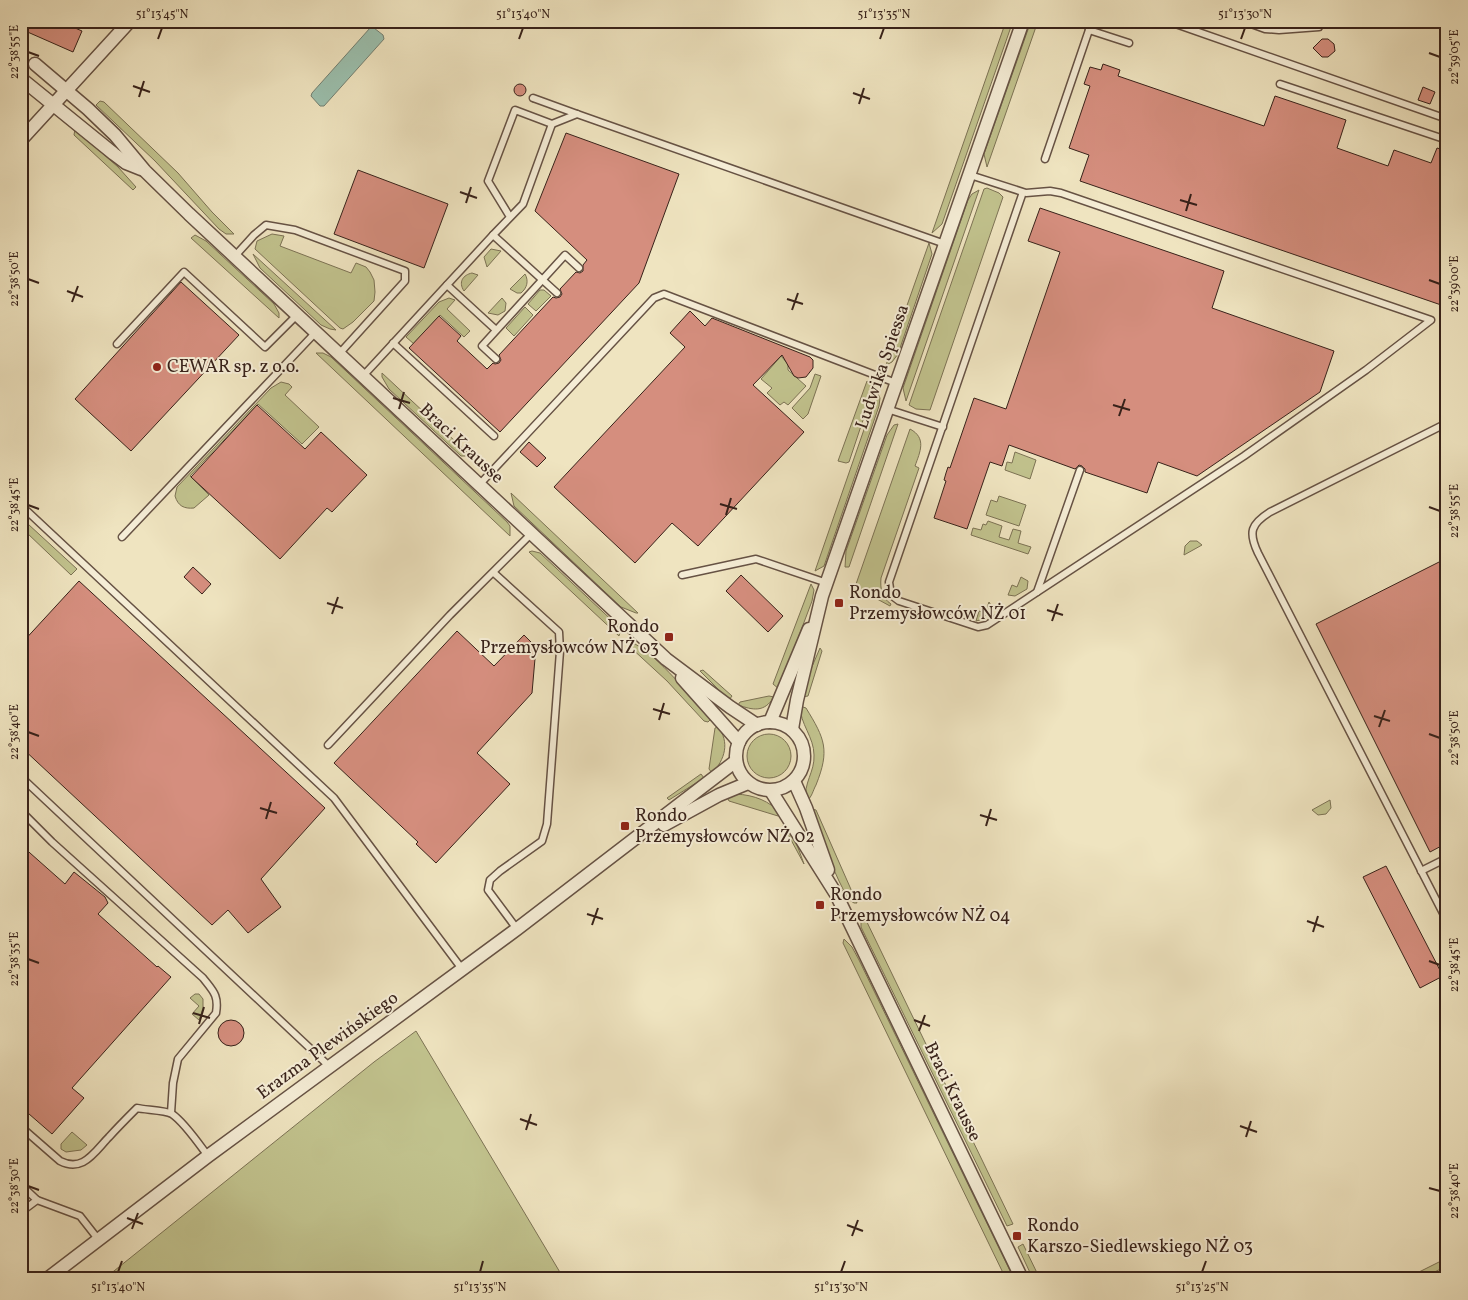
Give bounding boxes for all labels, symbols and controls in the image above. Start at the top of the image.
text: 51°13'45"N [136,7,188,23]
text: 51°13'40"N [496,7,550,23]
text: 51°13'35"N [857,7,911,23]
text: 51°13'30"N [1218,7,1272,23]
text: 22°38'55"E [7,25,23,79]
text: 22°39'05"E [1447,29,1463,85]
text: 22°38'50"E [7,251,23,307]
text: 22°39'00"E [1447,256,1463,312]
street label: Ludwika Spiessa [850,301,916,433]
place label: CEWAR sp. z o.o. [167,355,299,380]
marker: CEWAR sp. z o.o. [151,361,163,373]
street label: Braci Krausse [413,398,509,490]
text: 22°38'45"E [7,478,23,532]
text: 22°38'55"E [1447,484,1463,538]
place label: Rondo Przemysłowców NŻ 01 [849,581,1026,627]
marker: Rondo Przemysłowców NŻ 01 [833,597,845,609]
place label: Rondo Przemysłowców NŻ 03 [480,615,659,661]
marker: Rondo Przemysłowców NŻ 03 [663,631,675,643]
text: 22°38'40"E [7,704,23,760]
text: 22°38'50"E [1447,710,1463,766]
place label: Rondo Przemysłowców NŻ 02 [635,804,815,850]
marker: Rondo Przemysłowców NŻ 02 [619,820,631,832]
place label: Rondo Przemysłowców NŻ 04 [830,883,1011,929]
marker: Rondo Przemysłowców NŻ 04 [814,899,826,911]
text: 22°38'35"E [7,931,23,987]
text: 22°38'45"E [1447,938,1463,992]
street label: Erazma Plewińskiego [252,986,404,1106]
street label: Braci Krausse [917,1038,987,1146]
text: 22°38'30"E [7,1158,23,1214]
text: 22°38'40"E [1447,1163,1463,1219]
place label: Rondo Karszo-Siedlewskiego NŻ 03 [1027,1214,1253,1260]
marker: Rondo Karszo-Siedlewskiego NŻ 03 [1011,1230,1023,1242]
text: 51°13'40"N [91,1280,145,1296]
text: 51°13'35"N [453,1280,507,1296]
text: 51°13'30"N [814,1280,868,1296]
text: 51°13'25"N [1175,1280,1229,1296]

